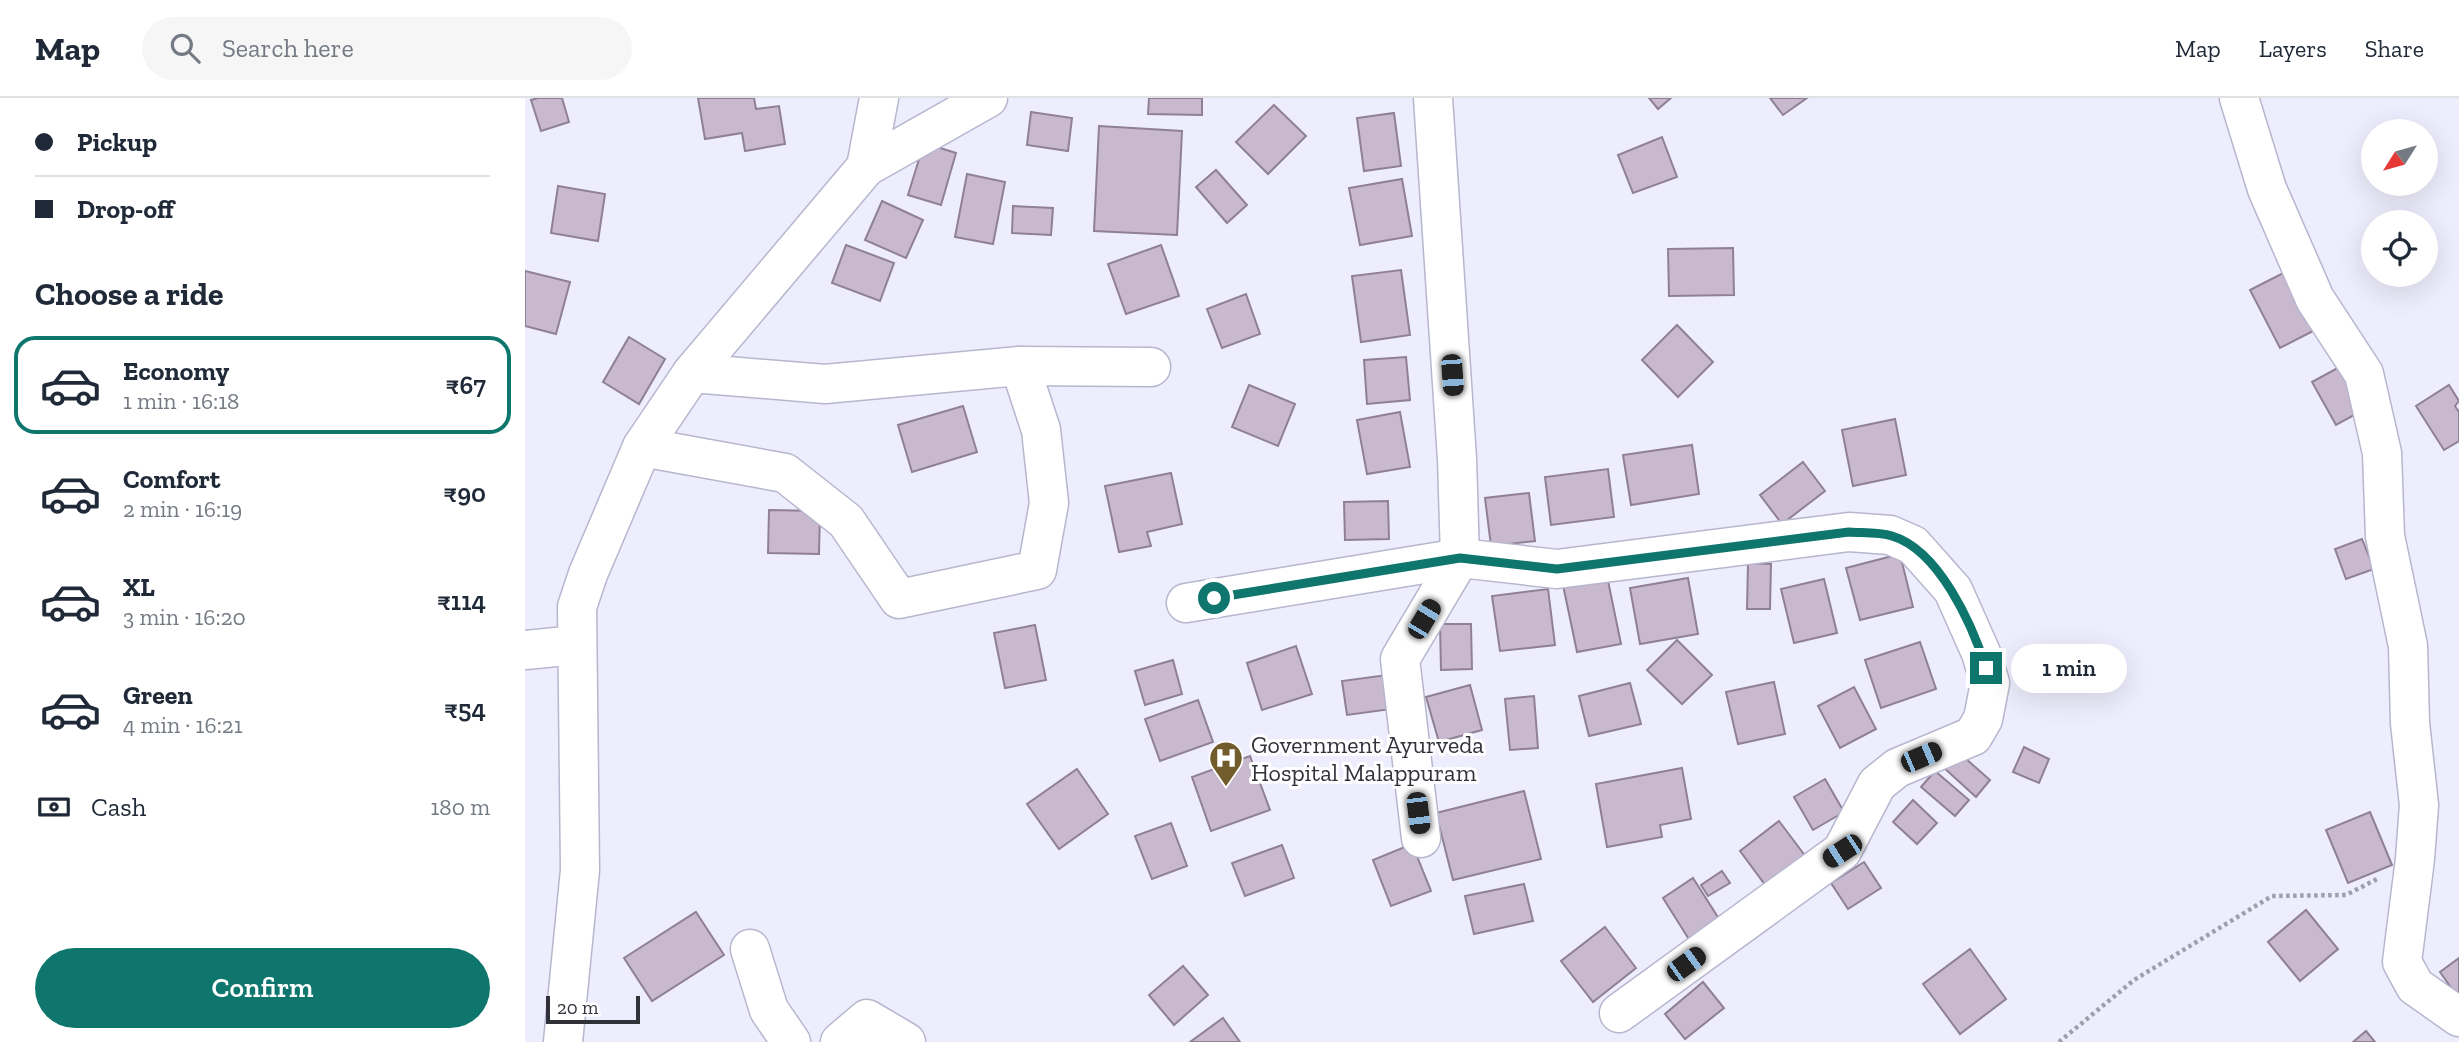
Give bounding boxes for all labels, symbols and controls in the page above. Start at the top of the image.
search box [142,17,632,80]
text: Map [35,29,100,68]
icon: search [166,29,204,67]
text: Search here [222,32,354,64]
text: Map [2175,34,2221,63]
text: Layers [2259,34,2327,63]
text: Share [2365,34,2424,63]
north arrow [2361,119,2438,196]
map controls [2361,119,2438,287]
text: Pickup [77,126,157,158]
text: Drop-off [77,193,174,225]
button: locate [2361,210,2438,287]
text: Choose a ride [35,275,223,313]
car [1441,353,1464,397]
icon: car [39,354,102,417]
text: Economy [123,355,229,387]
text: ₹67 [446,369,486,401]
text: 1 min · 16:18 [123,387,239,415]
icon: car [39,462,102,525]
text: Comfort [123,463,220,495]
text: ₹90 [443,477,486,509]
text: 2 min · 16:19 [123,495,242,523]
icon: car [39,570,102,633]
text: XL [123,571,155,603]
route start [1198,582,1230,614]
text: ₹114 [437,585,486,617]
car [1405,596,1444,642]
text: 3 min · 16:20 [123,603,246,631]
callout: 1 min [2011,644,2126,692]
route end [1970,652,2002,684]
text: 1 min [2042,654,2096,682]
icon: car [39,678,102,741]
text: Green [123,679,193,711]
text: ₹54 [444,693,486,725]
text: 4 min · 16:21 [123,711,243,739]
place label: Government Ayurveda Hospital Malappuram [1251,730,1484,787]
hospital icon: Government Ayurveda Hospital Malappuram [1207,739,1245,788]
car [1898,739,1945,775]
icon: cash [35,788,73,826]
text: Cash [91,791,146,823]
car [1406,791,1431,835]
text: 180 m [430,793,490,821]
car [1819,831,1866,871]
car [1663,943,1710,985]
button: Confirm [35,948,490,1028]
scale bar [546,993,641,1025]
text: 20 m [557,996,598,1019]

